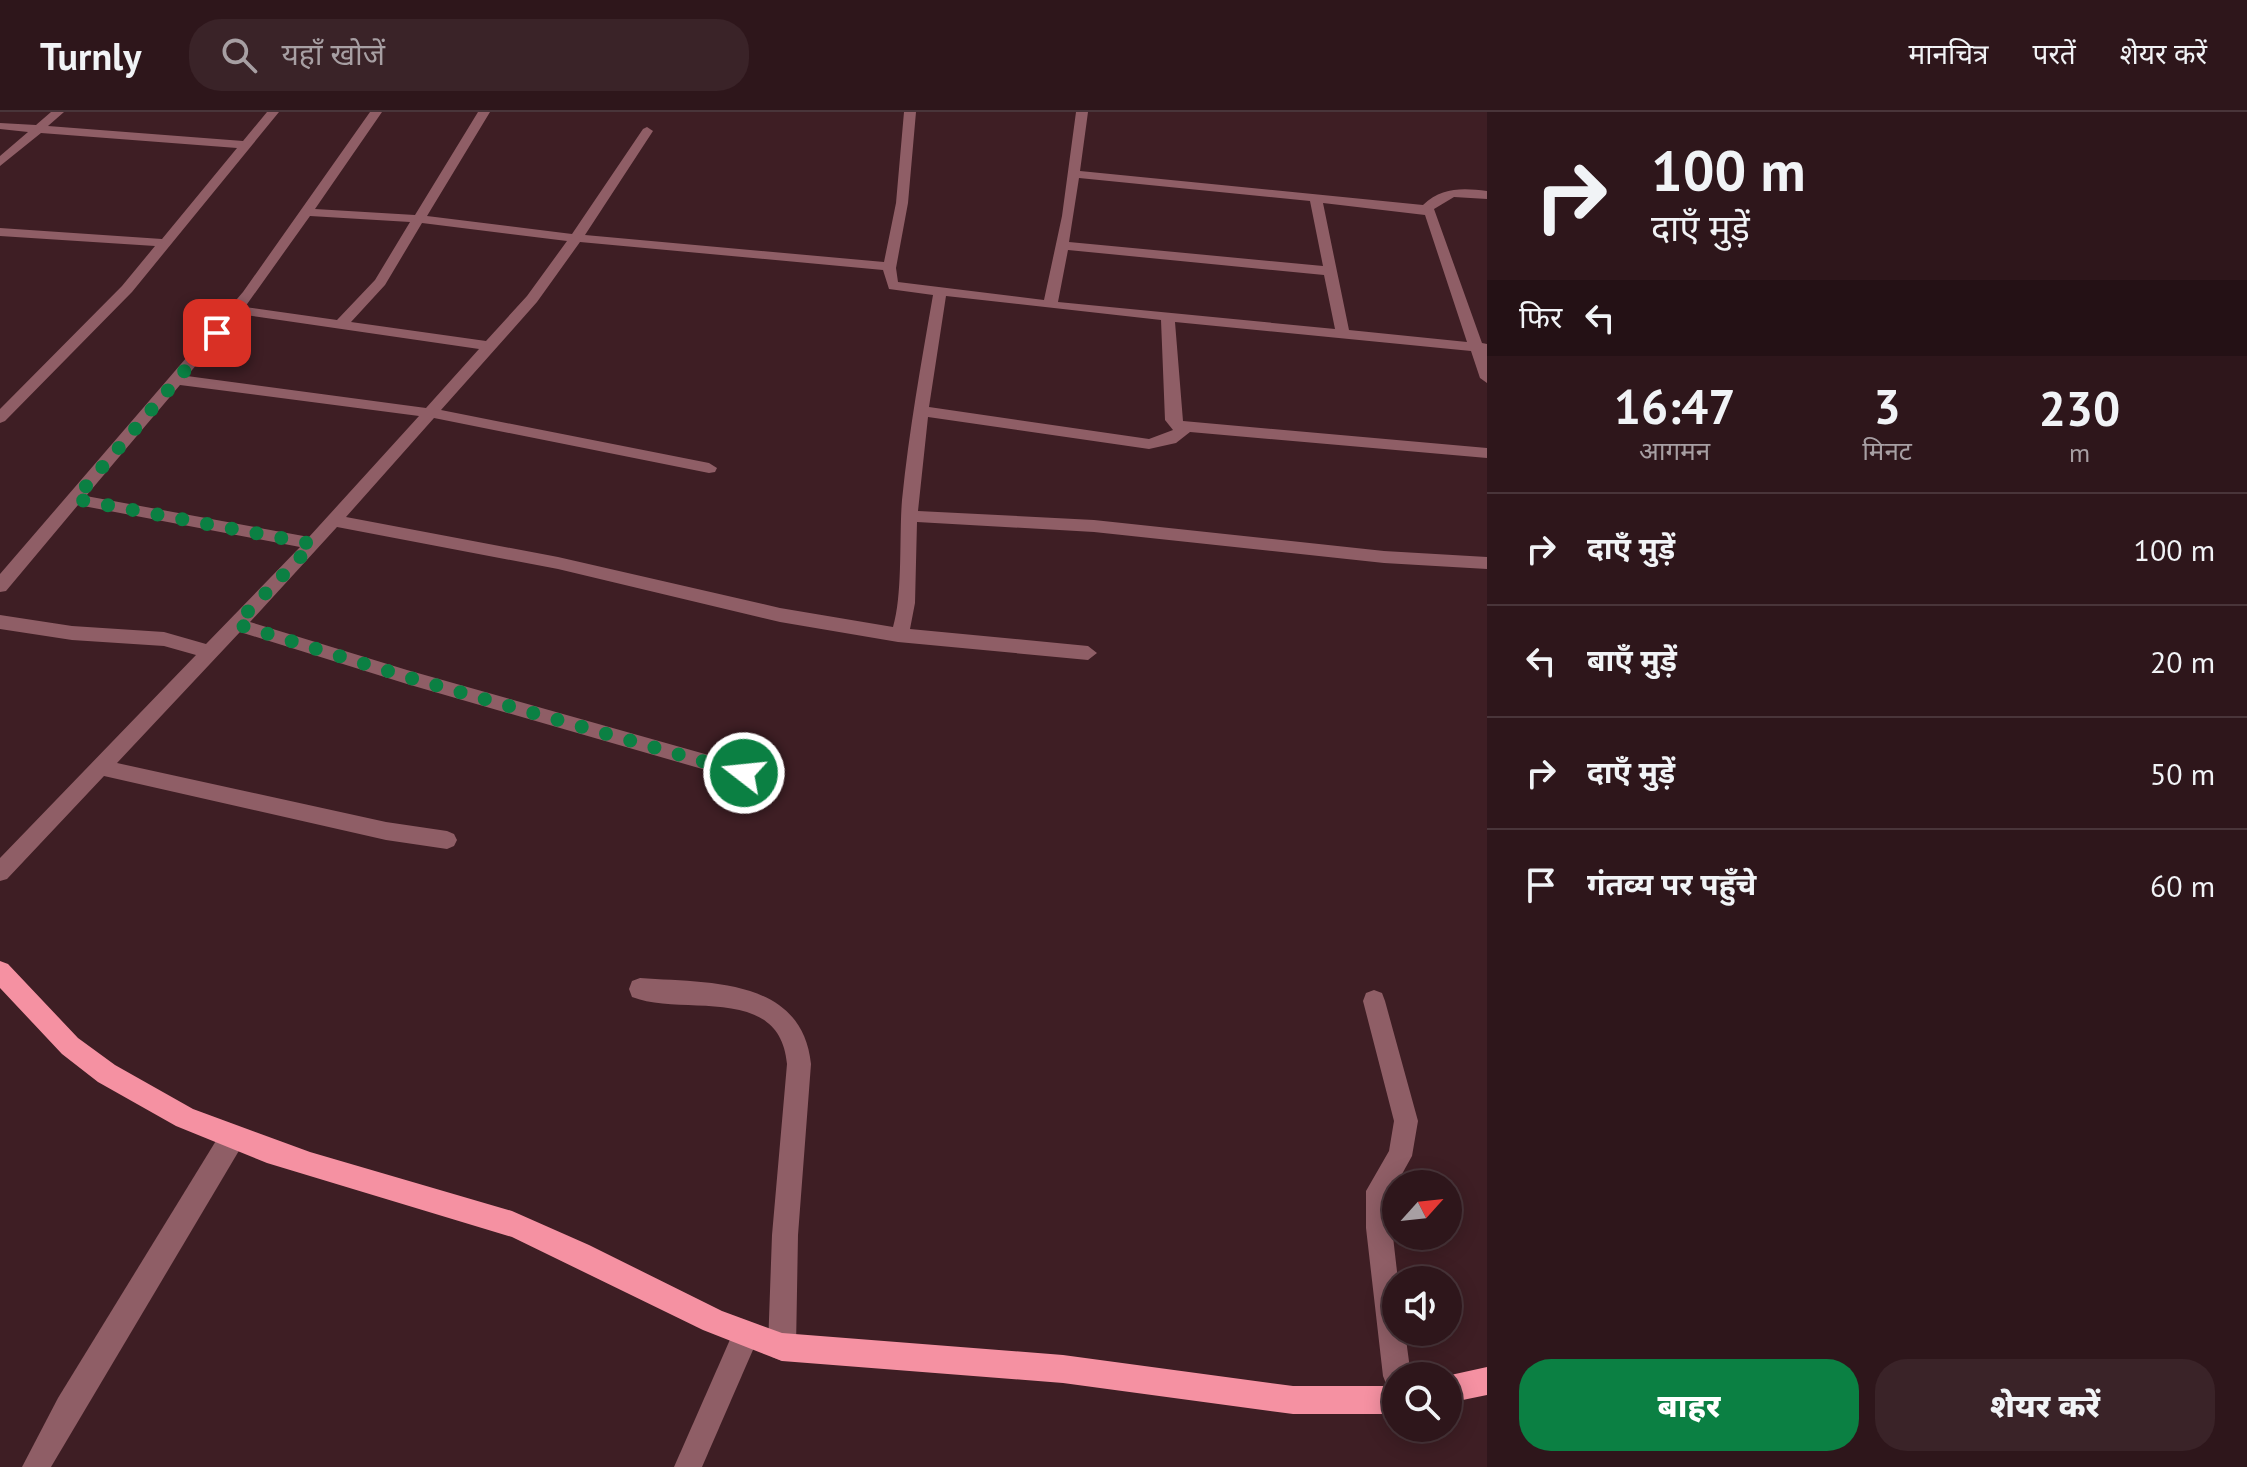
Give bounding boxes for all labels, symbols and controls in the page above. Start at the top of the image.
search box [189,19,749,91]
text: Turnly [40,31,141,80]
icon: search [217,33,261,77]
text: यहाँ खोजें [281,34,385,73]
text: मानचित्र [1908,35,1989,72]
text: परतें [2033,35,2076,72]
text: शेयर करें [2120,35,2207,72]
text: 100 m [1651,134,1806,206]
icon: right [1519,144,1623,248]
text: दाएँ मुड़ें [1651,204,1750,251]
icon: left [1578,296,1622,340]
text: फिर [1519,297,1562,336]
pin [183,299,251,367]
icon: arrive [195,311,239,355]
text: 16:47 [1614,375,1735,437]
text: 3 [1873,375,1901,437]
text: 230 [2039,377,2120,439]
text: आगमन [1639,434,1710,467]
text: मिनट [1862,434,1912,467]
text: m [2069,436,2090,469]
icon: right [1519,527,1563,571]
text: दाएँ मुड़ें [1587,528,1675,567]
text: 100 m [2134,530,2215,569]
icon: left [1519,639,1563,683]
text: बाएँ मुड़ें [1587,640,1677,679]
text: 20 m [2150,642,2215,681]
position arrow [702,731,786,815]
icon: right [1519,751,1563,795]
text: दाएँ मुड़ें [1587,752,1675,791]
text: 50 m [2150,754,2215,793]
icon: arrive [1519,863,1563,907]
text: गंतव्य पर पहुँचे [1587,864,1756,903]
text: 60 m [2150,866,2215,905]
north arrow [1382,1170,1462,1250]
map controls [1382,1170,1462,1442]
button: sound [1382,1266,1462,1346]
button: बाहर [1519,1359,1859,1451]
button: शेयर करें [1875,1359,2215,1451]
button: search [1382,1362,1462,1442]

